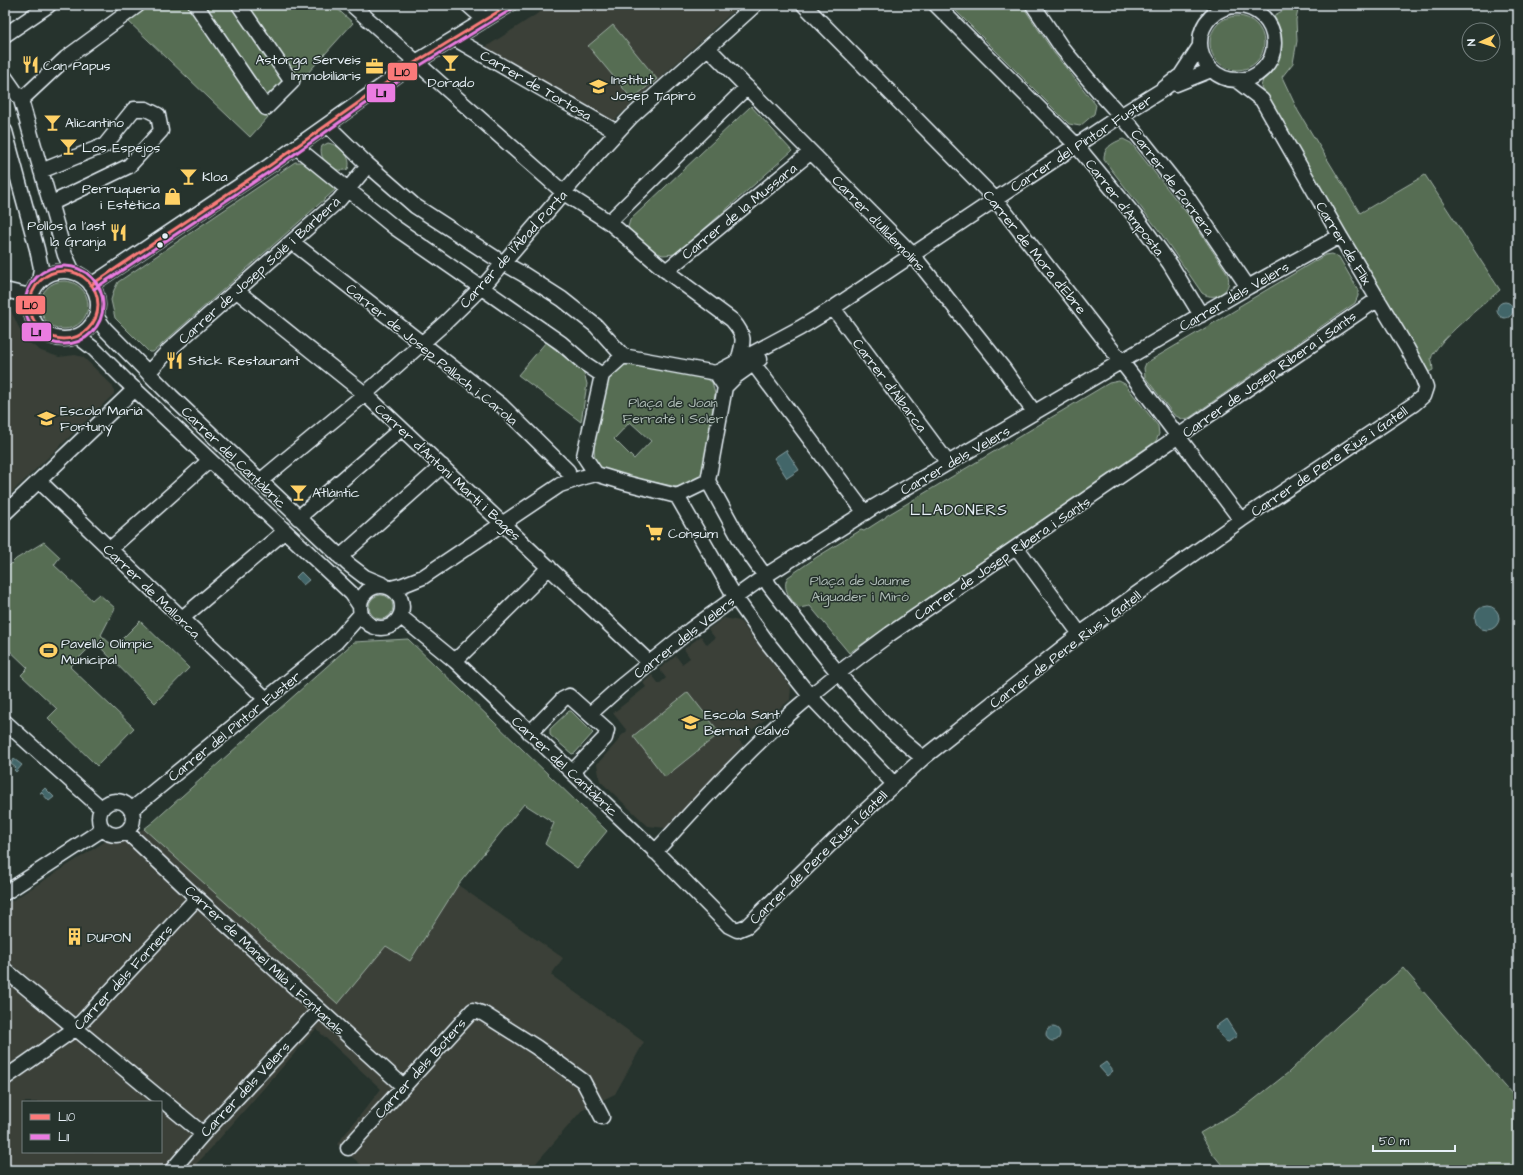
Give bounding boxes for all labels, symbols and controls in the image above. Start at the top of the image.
north arrow [1461,22,1501,62]
text: N [1464,39,1479,47]
street label: Carrer de Tortosa [476,46,595,126]
place label: Astorga Serveis Immobiliaris [256,50,361,86]
bar icon: Dorado [441,52,461,72]
restaurant icon: Can Papus [20,55,40,75]
place label: Can Papus [43,56,111,76]
office icon: Astorga Serveis Immobiliaris [364,57,384,77]
line badge: L10 [387,62,418,81]
text: L10 [394,65,410,80]
place label: Institut Josep Tapiró [611,70,696,106]
place label: Dorado [428,73,475,93]
school or university icon: Institut Josep Tapiró [588,77,608,97]
line badge: L11 [366,83,396,103]
text: L11 [376,86,387,101]
street label: Carrer del Pintor Fuster [1007,90,1157,197]
bar icon: Alicantino [42,112,62,132]
place label: Alicantino [65,113,124,133]
street label: Carrer de Porrera [1126,125,1219,240]
bar icon: Los Espejos [59,137,79,157]
place label: Los Espejos [82,138,160,158]
street label: Carrer d'Amposta [1080,155,1168,260]
street label: Carrer de la Mussara [678,159,802,265]
bar icon: Kloa [179,166,199,186]
place label: Kloa [202,167,228,187]
street label: Carrer d'Ulldemolins [827,171,930,276]
place label: Perruqueria i Estètica [82,179,160,215]
shop icon: Perruqueria i Estètica [163,186,183,206]
street label: Carrer de l'Abad Porta [455,186,572,313]
street label: Carrer de Mora d'Ebre [978,186,1091,319]
street label: Carrer de Josep Solé i Barberà [174,192,345,349]
street label: Carrer de Flix [1310,198,1376,289]
place label: Pollos a l’ast la Granja [27,216,106,252]
restaurant icon: Pollos a l’ast la Granja [109,223,129,243]
unlabelled marker [160,231,170,241]
unlabelled marker [155,240,165,250]
street label: Carrer dels Velers [1176,257,1293,336]
street label: Carrer de Josep Pallach i Carola [341,279,521,430]
line badge: L10 [15,295,46,315]
text: L10 [22,298,38,313]
street label: Carrer de Josep Ribera i Sants [1178,307,1361,443]
line badge: L11 [21,322,52,342]
text: L11 [31,325,42,340]
street label: Carrer d'Albarca [847,335,931,437]
restaurant icon: Stick Restaurant [165,350,185,370]
place label: Stick Restaurant [188,351,300,371]
park label: Plaça de Joan Ferraté i Soler [623,393,724,429]
street label: Carrer d'Antoni Martí i Bages [370,399,525,546]
place label: Escola Marià Fortuny [60,401,143,437]
street label: Carrer del Cantàbric [176,402,290,513]
street label: Carrer de Pere Rius i Gatell [1247,402,1412,522]
school or university icon: Escola Marià Fortuny [37,408,57,428]
street label: Carrer dels Velers [897,421,1014,500]
bar icon: Atlàntic [289,482,309,502]
place label: Atlàntic [312,483,360,503]
street label: Carrer de Josep Ribera i Sants [911,492,1095,625]
district label: LLADONERS [910,500,1008,521]
supermarket icon: Consum [645,523,665,543]
place label: Consum [668,524,718,544]
street label: Carrer de Mallorca [98,540,204,644]
park label: Plaça de Jaume Aiguader i Miró [810,571,911,607]
street label: Carrer de Pere Rius i Gatell [986,586,1146,714]
street label: Carrer dels Velers [630,592,740,684]
place label: Pavelló Olímpic Municipal [61,634,153,670]
sports icon: Pavelló Olímpic Municipal [38,641,58,661]
street label: Carrer del Pintor Fuster [164,667,306,787]
place label: Escola Sant Bernat Calvó [704,705,789,741]
street label: Carrer del Cantàbric [507,712,622,822]
school or university icon: Escola Sant Bernat Calvó [681,712,701,732]
street label: Carrer de Pere Rius i Gatell [745,786,892,929]
street label: Carrer de Manel Milà i Fontanals [180,881,349,1040]
street label: Carrer dels Forners [69,921,178,1035]
building icon: DUPON [64,927,84,947]
place label: DUPON [87,928,131,948]
street label: Carrer dels Boters [370,1014,471,1123]
street label: Carrer dels Velers [196,1038,295,1142]
legend [22,1101,162,1153]
text: L10 [58,1109,76,1126]
scale bar [1373,1127,1455,1153]
text: L11 [58,1129,70,1146]
text: 50 m [1379,1133,1410,1150]

